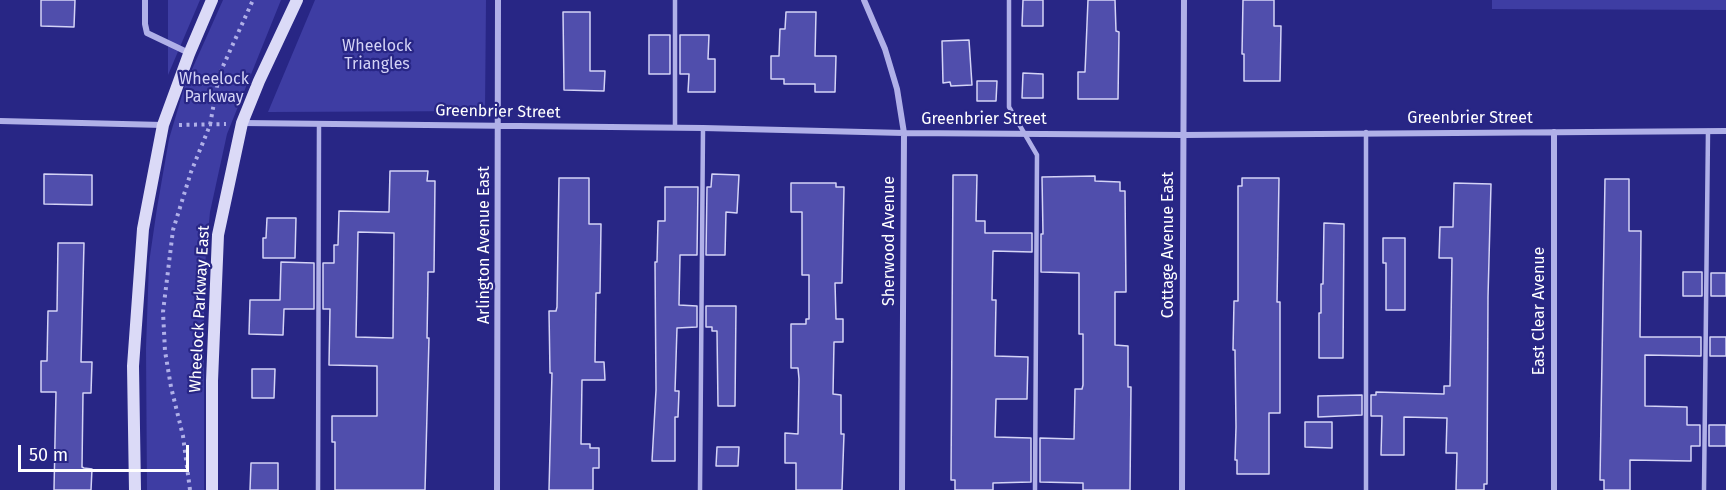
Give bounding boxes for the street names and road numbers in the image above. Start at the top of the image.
street label: Greenbrier Street [435,101,561,123]
street label: Greenbrier Street [1407,109,1533,129]
street label: Greenbrier Street [921,110,1047,130]
street label: Arlington Avenue East [475,166,495,324]
street label: Cottage Avenue East [1159,172,1179,318]
street label: Sherwood Avenue [880,176,900,306]
street label: Wheelock Parkway East [186,225,214,393]
street label: East Clear Avenue [1530,247,1550,375]

